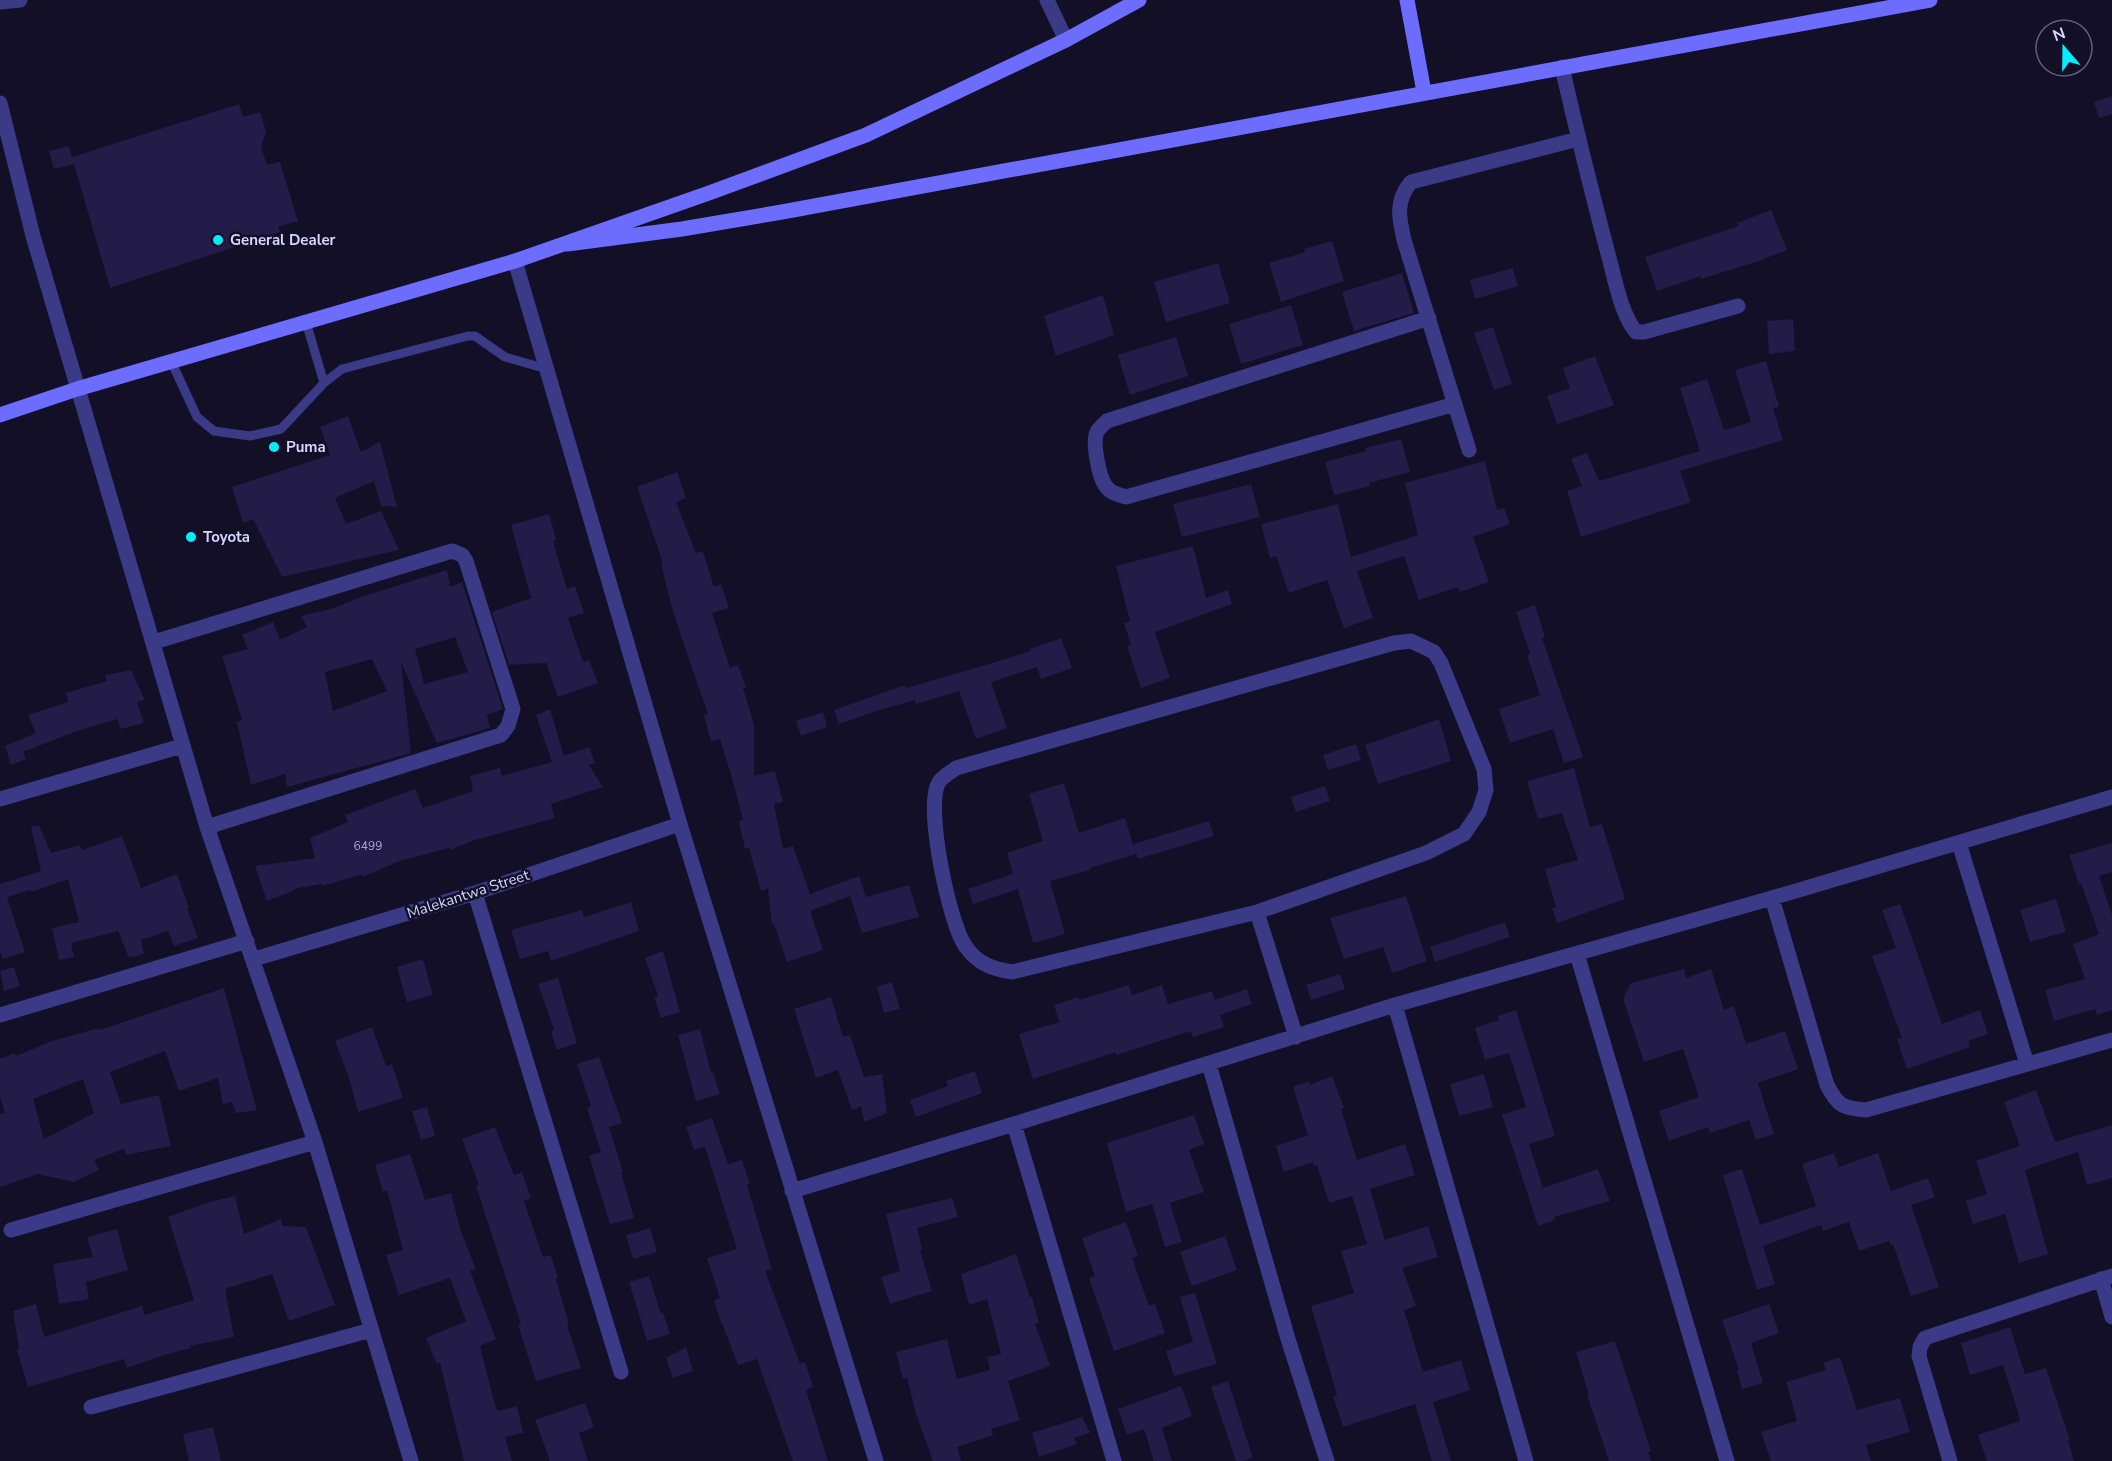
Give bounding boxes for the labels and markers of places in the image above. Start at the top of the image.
place label: General Dealer [230,230,336,250]
marker: General Dealer [211,233,225,247]
place label: Puma [286,437,326,457]
marker: Puma [267,440,281,454]
place label: Toyota [203,527,250,547]
marker: Toyota [184,530,198,544]

